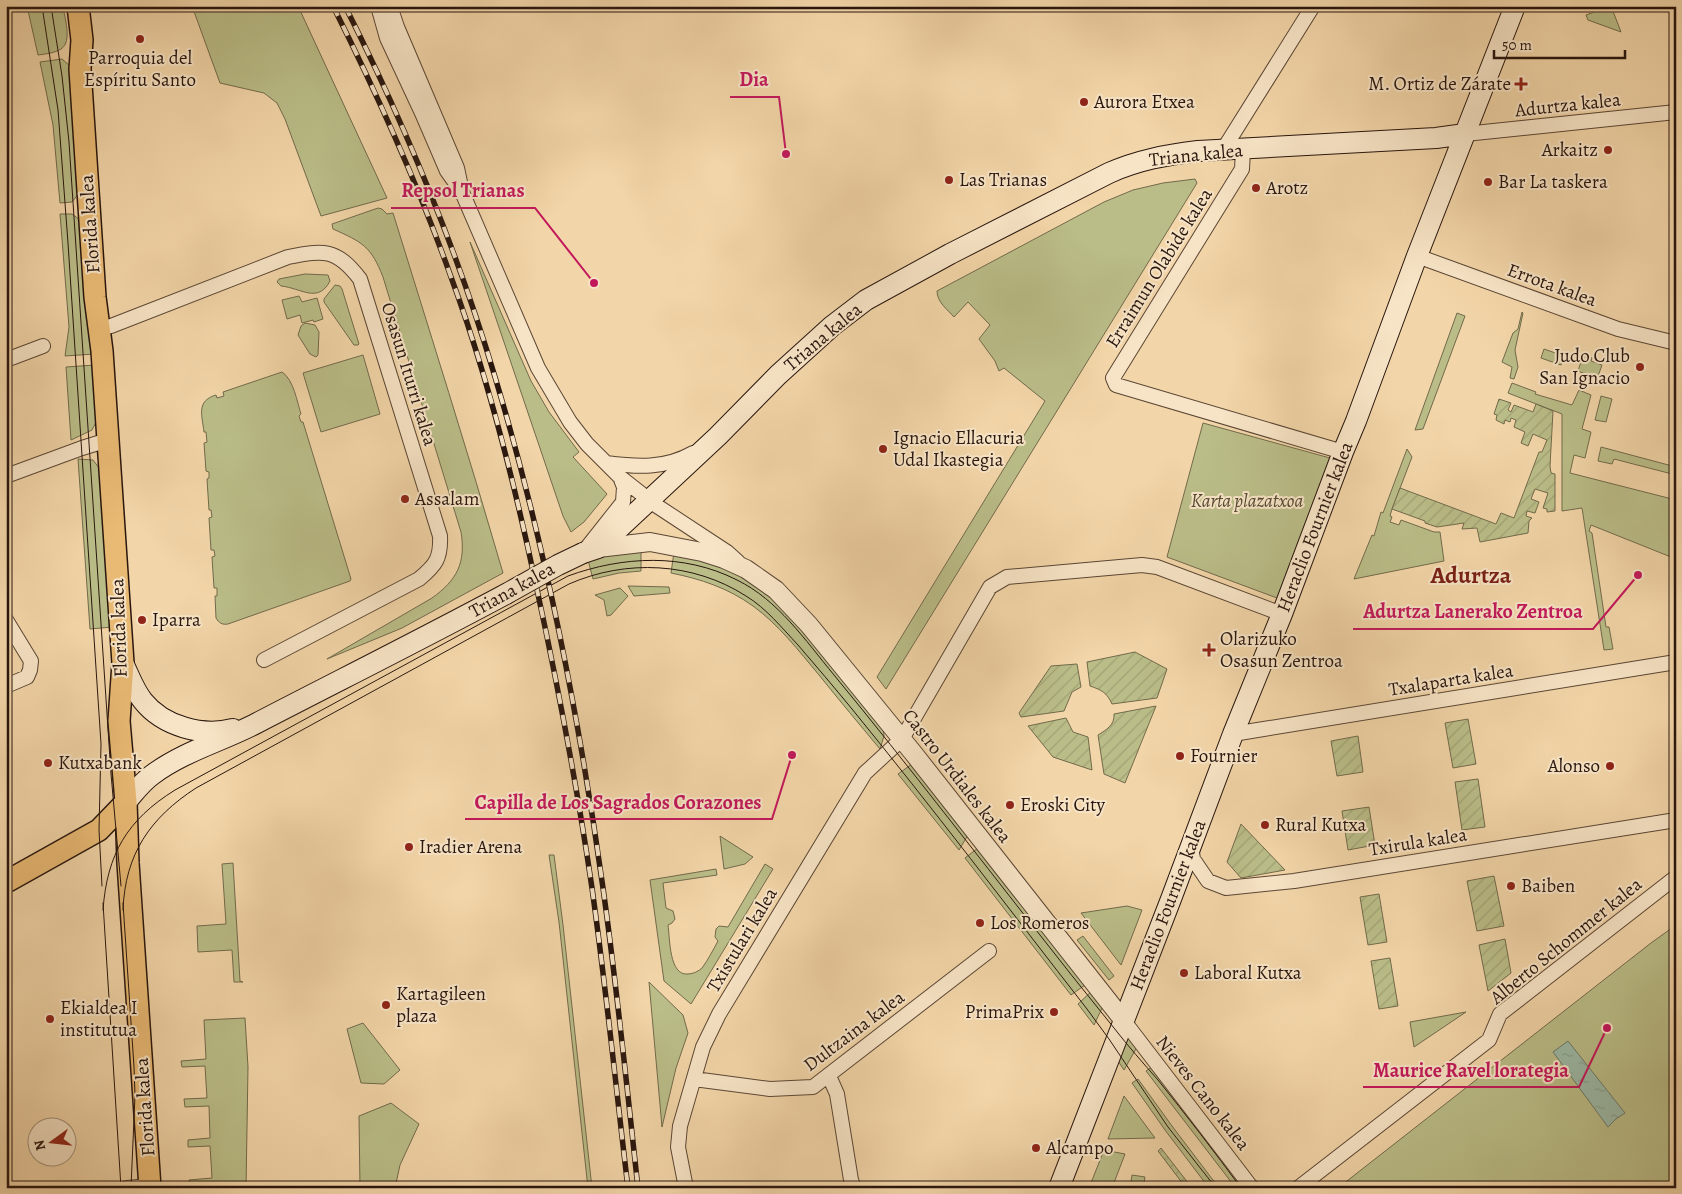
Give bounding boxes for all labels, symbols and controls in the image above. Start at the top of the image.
scale bar [1494,28,1626,60]
marker: Parroquia del Espíritu Santo [134,33,146,45]
text: 50 m [1502,35,1532,55]
place label: Parroquia del Espíritu Santo [84,45,196,93]
callout: Dia [730,62,779,97]
text: Dia [739,66,769,93]
place label: M. Ortiz de Zárate [1368,71,1511,97]
marker: M. Ortiz de Zárate [1515,78,1527,90]
street label: Adurtza kalea [1513,87,1622,124]
place label: Aurora Etxea [1093,89,1195,115]
marker: Aurora Etxea [1078,96,1090,108]
street label: Triana kalea [1148,137,1244,173]
place label: Arkaitz [1541,137,1598,163]
marker: Arkaitz [1602,144,1614,156]
place label: Las Trianas [959,167,1047,193]
place label: Bar La taskera [1498,169,1608,195]
street label: Florida kalea [74,173,106,274]
callout: Repsol Trianas [391,173,535,208]
marker: Las Trianas [943,174,955,186]
place label: Arotz [1265,175,1308,201]
marker: Bar La taskera [1482,176,1494,188]
text: Repsol Trianas [401,177,525,204]
marker: Arotz [1250,182,1262,194]
street label: Erraimun Olabide kalea [1099,183,1219,353]
street label: Errota kalea [1504,257,1600,313]
street label: Triana kalea [779,297,868,377]
street label: Osasun Iturri kalea [375,299,443,449]
place label: Judo Club San Ignacio [1539,343,1630,391]
marker: Judo Club San Ignacio [1634,361,1646,373]
place label: Ignacio Ellacuria Udal Ikastegia [893,425,1024,473]
street label: Heraclio Fournier kalea [1270,438,1360,616]
marker: Ignacio Ellacuria Udal Ikastegia [877,443,889,455]
place label: Assalam [414,486,480,512]
park label: Karta plazatxoa [1191,488,1303,514]
marker: Assalam [399,493,411,505]
street label: Triana kalea [464,556,560,624]
district label: Adurtza [1430,559,1512,591]
street label: Florida kalea [104,578,134,678]
callout: Adurtza Lanerako Zentroa [1353,594,1593,629]
text: Adurtza Lanerako Zentroa [1362,598,1583,625]
place label: Iparra [152,607,201,633]
marker: Iparra [136,614,148,626]
place label: Olarizuko Osasun Zentroa [1220,626,1343,674]
marker: Olarizuko Osasun Zentroa [1202,643,1216,657]
street label: Txalaparta kalea [1387,657,1515,703]
street label: Castro Urdiales kalea [896,704,1018,849]
place label: Fournier [1190,743,1257,769]
place label: Kutxabank [58,750,143,776]
marker: Fournier [1174,750,1186,762]
place label: Alonso [1547,753,1600,779]
marker: Kutxabank [42,757,54,769]
marker: Alonso [1604,760,1616,772]
callout: Capilla de Los Sagrados Corazones [465,784,772,819]
text: Capilla de Los Sagrados Corazones [474,789,762,816]
place label: Eroski City [1020,792,1106,818]
marker: Eroski City [1004,799,1016,811]
place label: Rural Kutxa [1275,812,1366,838]
street label: Heraclio Fournier kalea [1123,816,1213,994]
marker: Rural Kutxa [1259,819,1271,831]
street label: Txirula kalea [1367,821,1469,863]
place label: Iradier Arena [419,834,522,860]
marker: Iradier Arena [403,841,415,853]
street label: Alberto Schommer kalea [1484,871,1648,1011]
place label: Baiben [1521,873,1575,899]
marker: Baiben [1505,880,1517,892]
street label: Txistulari kalea [700,883,784,997]
place label: Los Romeros [990,910,1090,936]
marker: Los Romeros [974,917,986,929]
place label: Laboral Kutxa [1194,960,1302,986]
marker: Laboral Kutxa [1178,967,1190,979]
place label: Kartagileen plaza [396,981,486,1029]
street label: Dultzaina kalea [798,984,910,1078]
place label: Ekialdea I institutua [60,995,138,1043]
marker: Kartagileen plaza [380,999,392,1011]
place label: PrimaPrix [965,999,1044,1025]
marker: PrimaPrix [1048,1006,1060,1018]
marker: Ekialdea I institutua [44,1013,56,1025]
street label: Nieves Cano kalea [1150,1030,1256,1156]
callout: Maurice Ravel lorategia [1363,1052,1579,1087]
street label: Florida kalea [129,1056,161,1157]
text: Maurice Ravel lorategia [1373,1057,1569,1084]
north arrow [28,1116,78,1166]
place label: Alcampo [1045,1135,1113,1161]
text: N [29,1138,50,1153]
marker: Alcampo [1030,1142,1042,1154]

